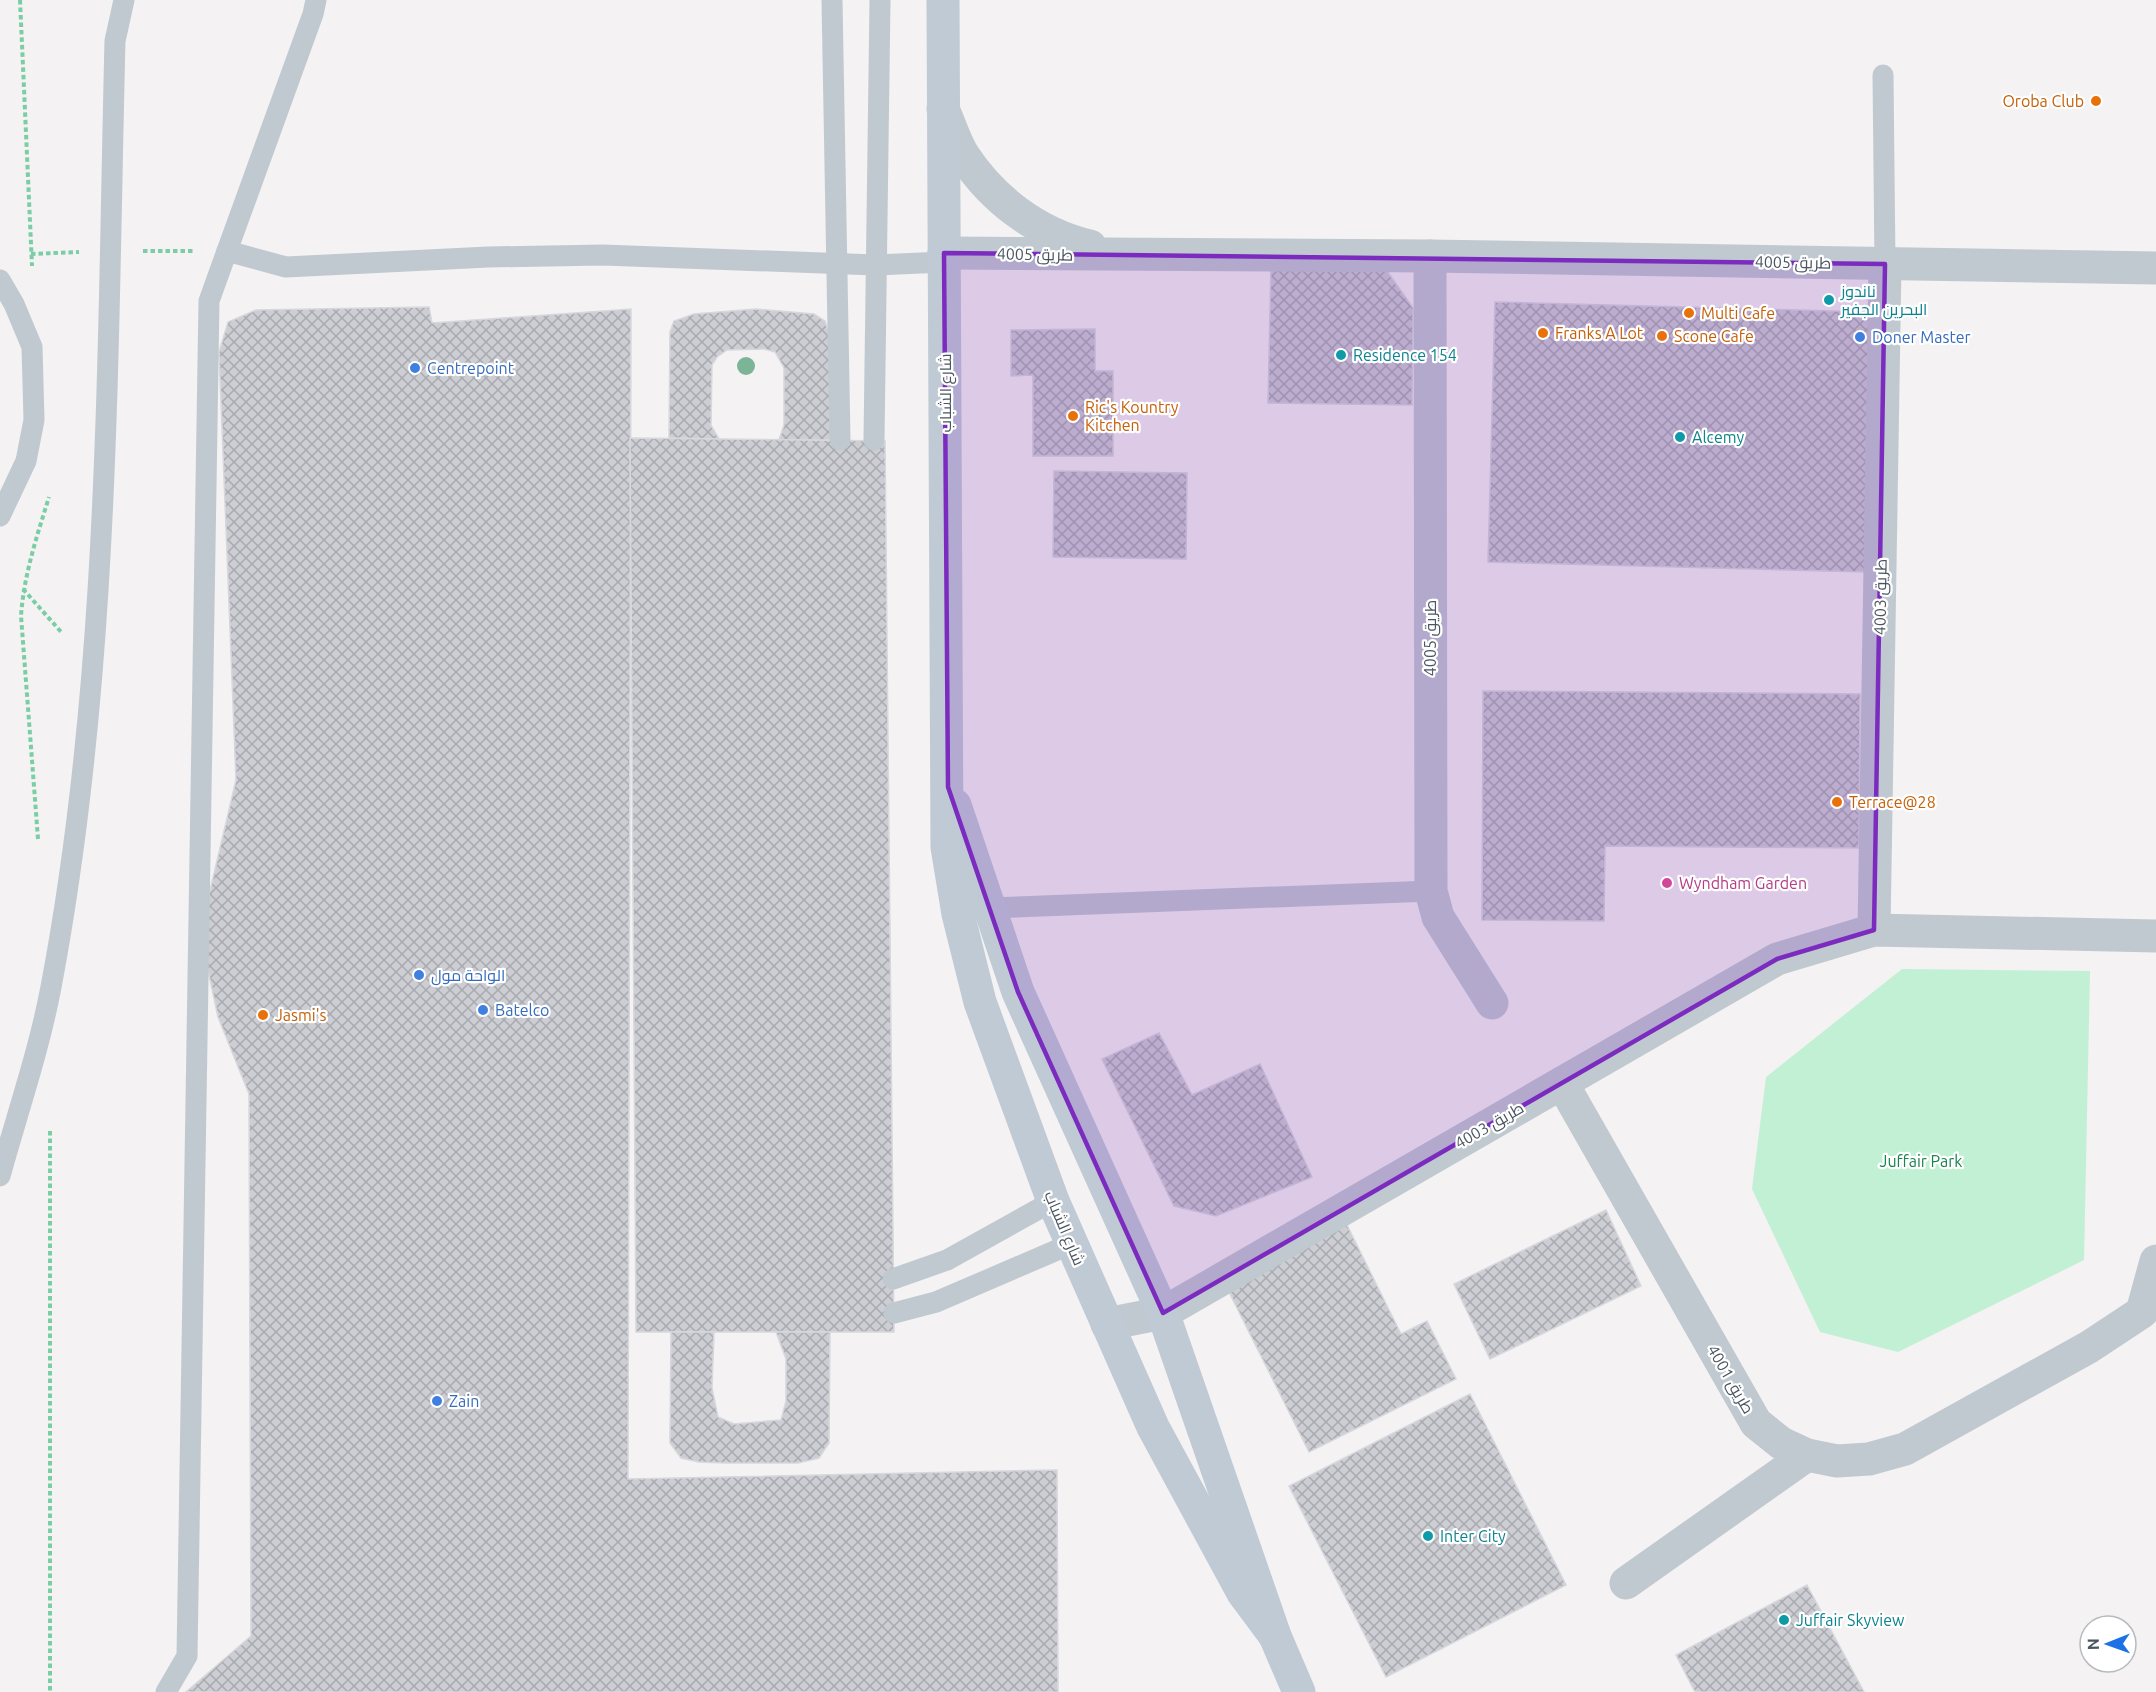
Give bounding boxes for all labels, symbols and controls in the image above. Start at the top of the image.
place label: Oroba Club [2002,92,2084,110]
marker: Oroba Club [2089,94,2103,108]
street label: طريق 4005 [997,244,1073,266]
street label: طريق 4005 [1755,252,1831,274]
place label: ناندوز البحرين الجفير [1840,282,1927,320]
marker: ناندوز البحرين الجفير [1822,293,1836,307]
place label: Multi Cafe [1701,304,1775,322]
marker: Multi Cafe [1682,306,1696,320]
place label: Franks A Lot [1555,324,1644,342]
marker: Franks A Lot [1536,326,1550,340]
place label: Scone Cafe [1674,327,1754,345]
place label: Doner Master [1872,328,1971,346]
marker: Scone Cafe [1655,329,1669,343]
marker: Doner Master [1853,330,1867,344]
place label: Residence 154 [1353,346,1457,364]
marker: Residence 154 [1334,348,1348,362]
street label: شارع الشباب [936,353,957,433]
place label: Centrepoint [427,359,515,377]
marker: Centrepoint [408,361,422,375]
place label: Ric's Kountry Kitchen [1085,398,1179,434]
marker: Ric's Kountry Kitchen [1066,409,1080,423]
place label: Alcemy [1692,428,1745,446]
marker: Alcemy [1673,430,1687,444]
street label: طريق 4003 [1870,559,1892,635]
street label: طريق 4005 [1421,600,1441,676]
place label: Terrace@28 [1849,793,1936,811]
marker: Terrace@28 [1830,795,1844,809]
place label: Wyndham Garden [1679,874,1807,892]
marker: Wyndham Garden [1660,876,1674,890]
place label: الواحة مول [431,966,505,986]
marker: الواحة مول [412,968,426,982]
place label: Batelco [495,1001,549,1019]
marker: Batelco [476,1003,490,1017]
place label: Jasmi's [275,1006,327,1024]
marker: Jasmi's [256,1008,270,1022]
street label: طريق 4003 [1451,1098,1528,1154]
park label: Juffair Park [1880,1152,1962,1170]
street label: شارع الشباب [1038,1188,1089,1269]
street label: طريق 4001 [1702,1341,1758,1418]
place label: Zain [449,1392,479,1410]
marker: Zain [430,1394,444,1408]
place label: Inter City [1440,1527,1506,1545]
marker: Inter City [1421,1529,1435,1543]
place label: Juffair Skyview [1796,1611,1905,1629]
marker: Juffair Skyview [1777,1613,1791,1627]
north arrow [2078,1614,2138,1674]
text: N [2084,1638,2102,1650]

